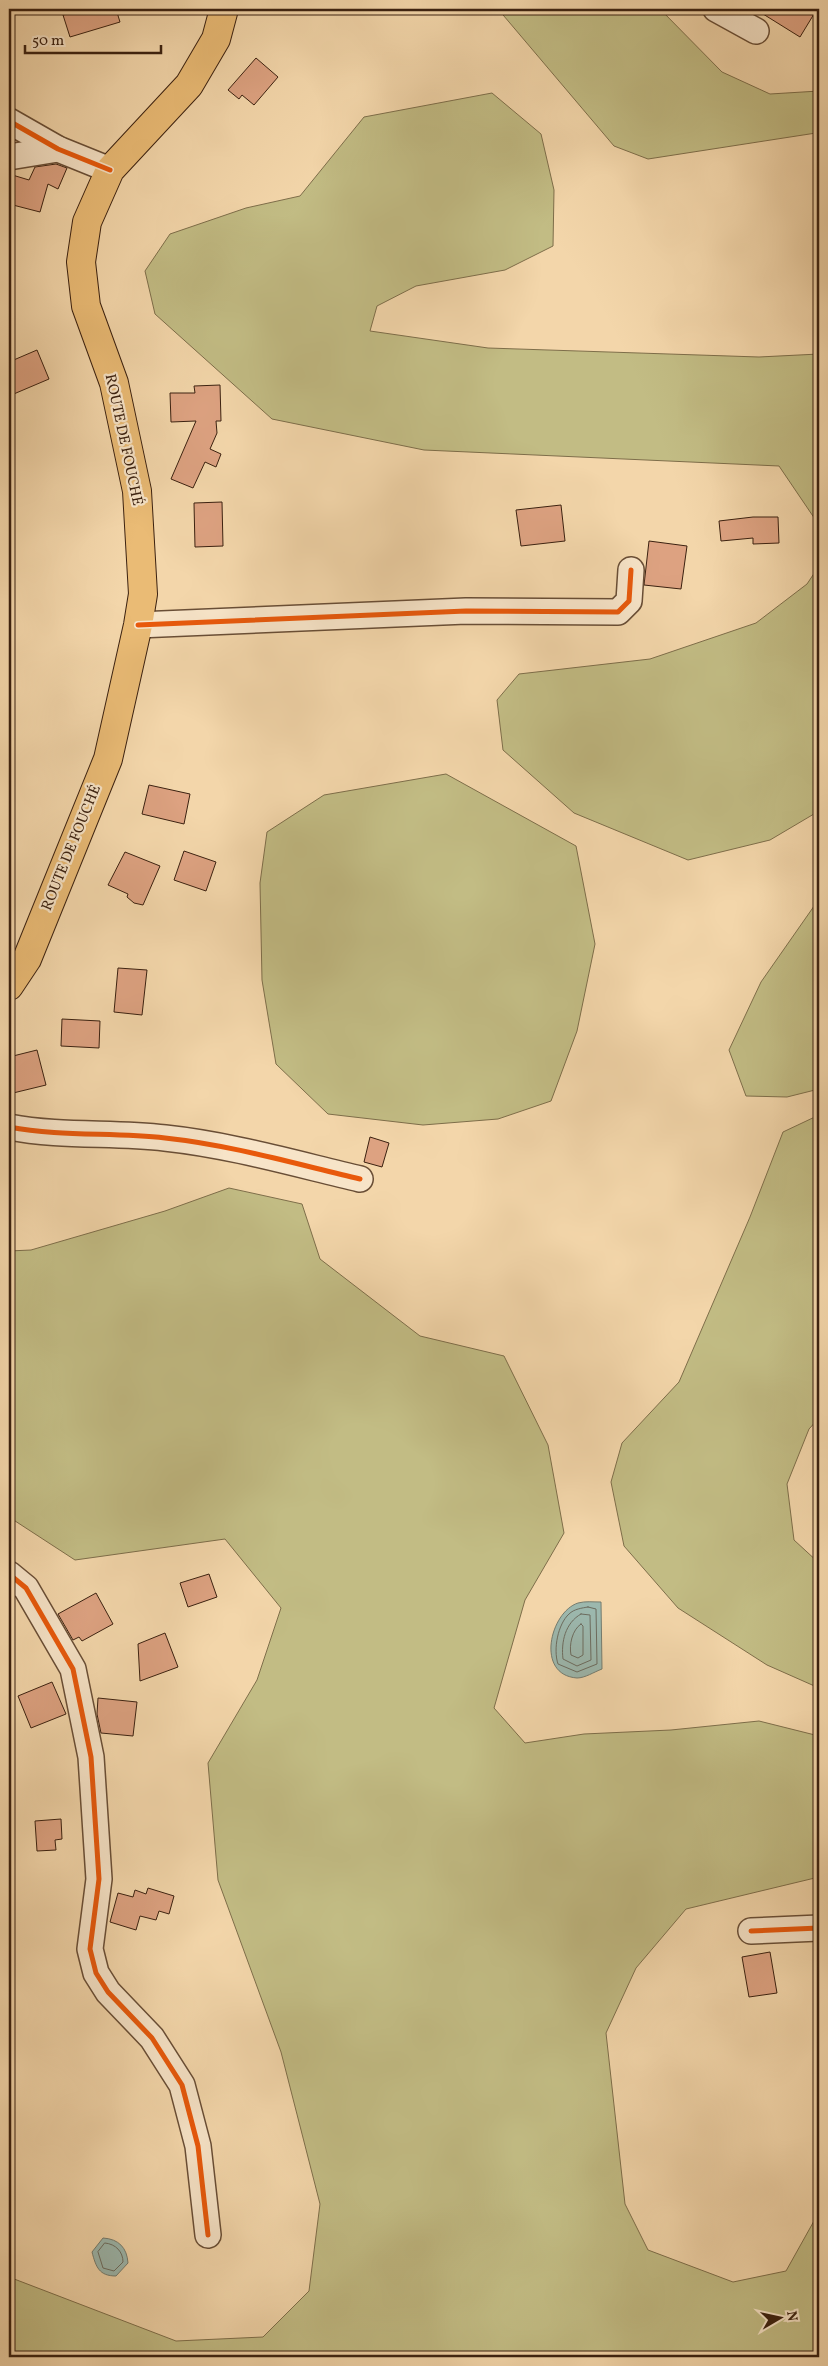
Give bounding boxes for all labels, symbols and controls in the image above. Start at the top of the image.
scale bar [25,22,161,54]
text: 50 m [32,31,64,52]
street label: ROUTE DE FOUCHÉ [99,372,147,508]
street label: ROUTE DE FOUCHÉ [37,782,107,914]
north arrow [756,2294,806,2344]
text: N [781,2310,802,2323]

